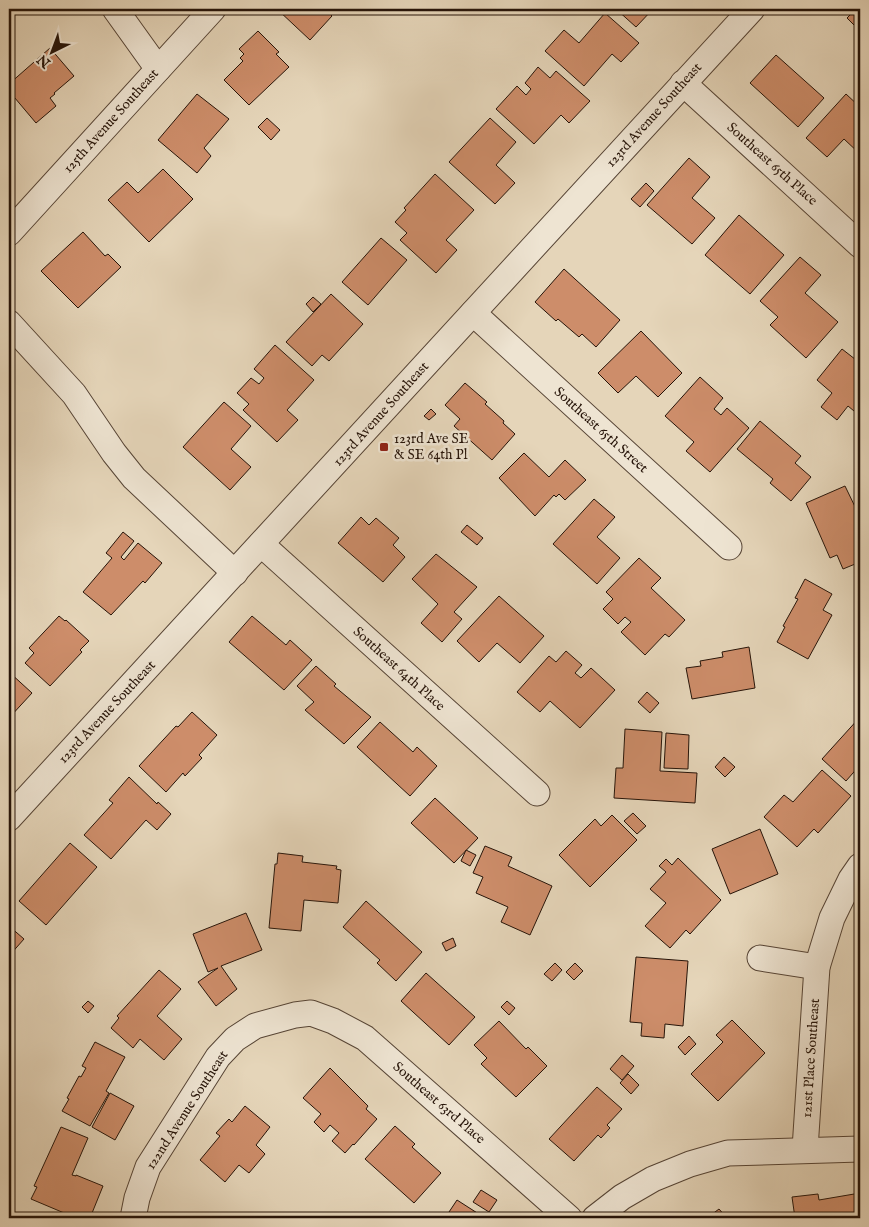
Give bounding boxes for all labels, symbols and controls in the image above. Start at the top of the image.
north arrow [28,28,78,78]
text: N [33,50,55,72]
street label: 123rd Avenue Southeast [602,59,706,171]
street label: 125th Avenue Southeast [59,65,163,177]
street label: Southeast 65th Place [723,118,822,210]
street label: 123rd Avenue Southeast [329,358,433,470]
street label: Southeast 65th Street [550,383,652,477]
place label: 123rd Ave SE & SE 64th Pl [394,430,469,464]
marker: 123rd Ave SE & SE 64th Pl [378,441,390,453]
street label: Southeast 64th Place [349,623,449,716]
street label: 123rd Avenue Southeast [54,656,160,767]
street label: 121st Place Southeast [798,998,824,1118]
street label: 122nd Avenue Southeast [142,1047,232,1173]
street label: Southeast 63rd Place [389,1058,489,1148]

